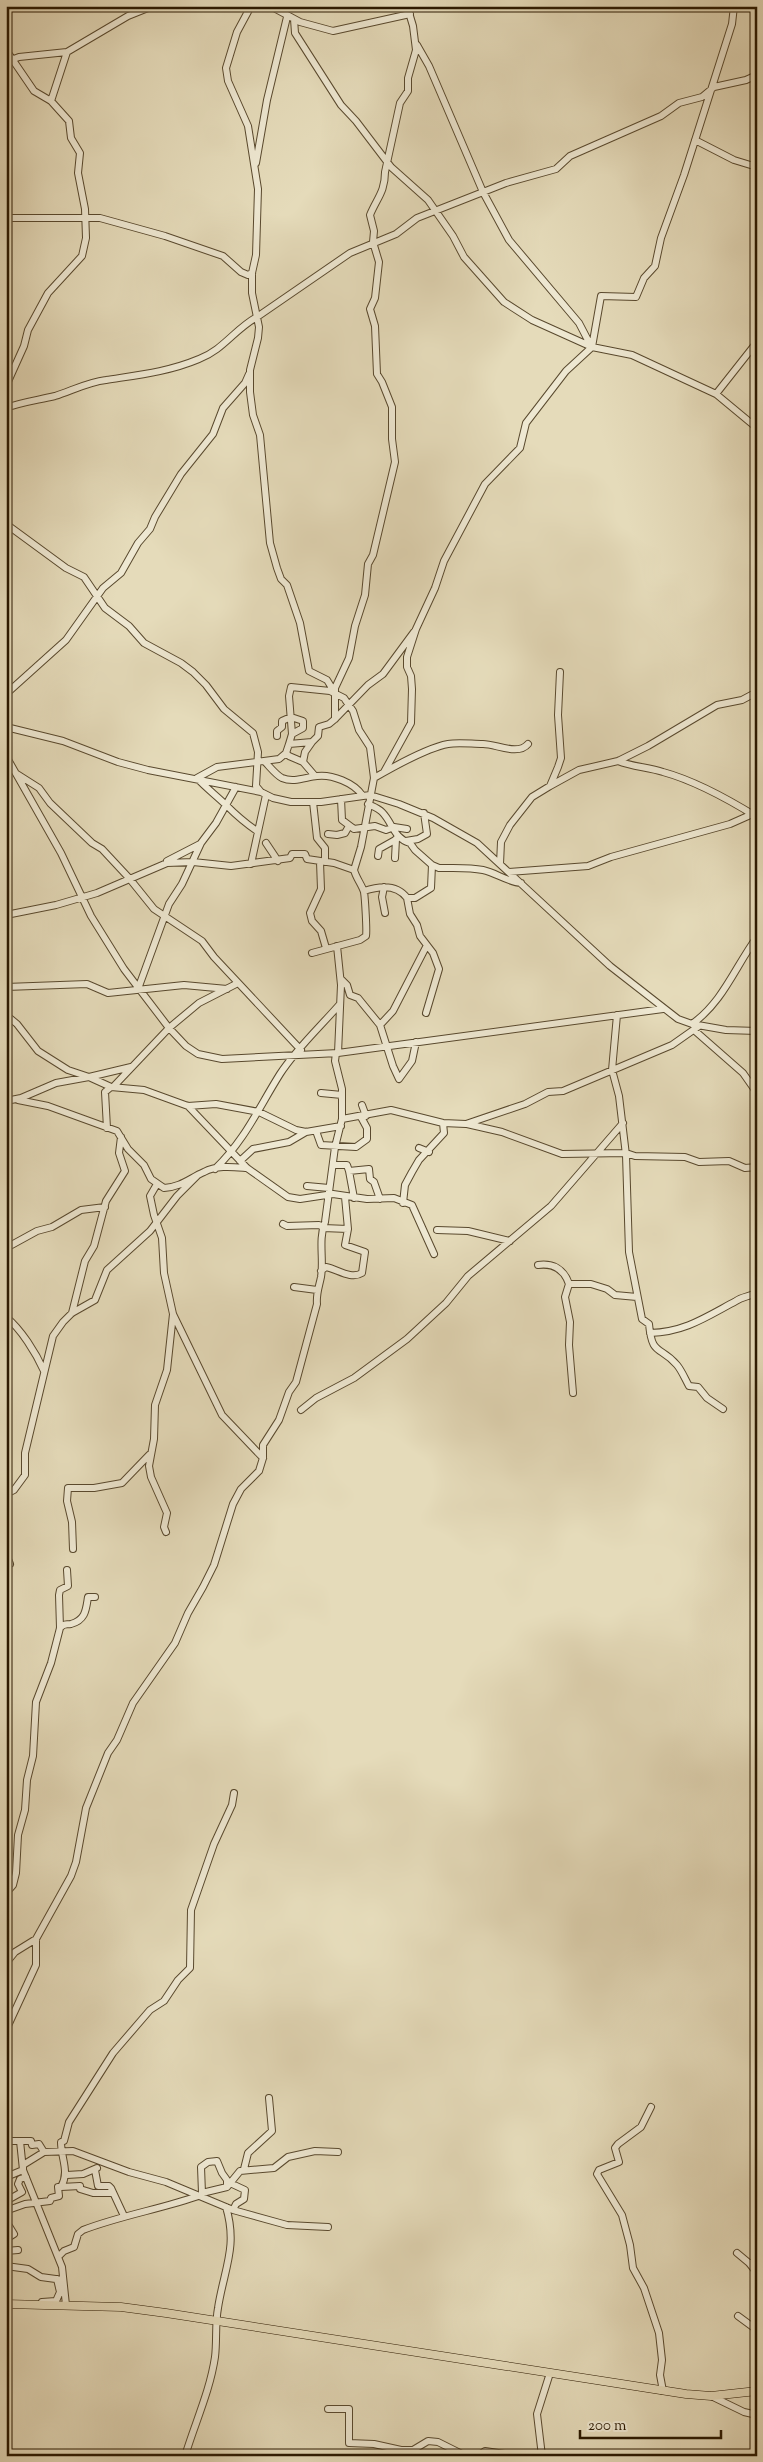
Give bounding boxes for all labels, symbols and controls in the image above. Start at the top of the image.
scale bar [580,2407,722,2439]
text: 200 m [588,2416,627,2437]

